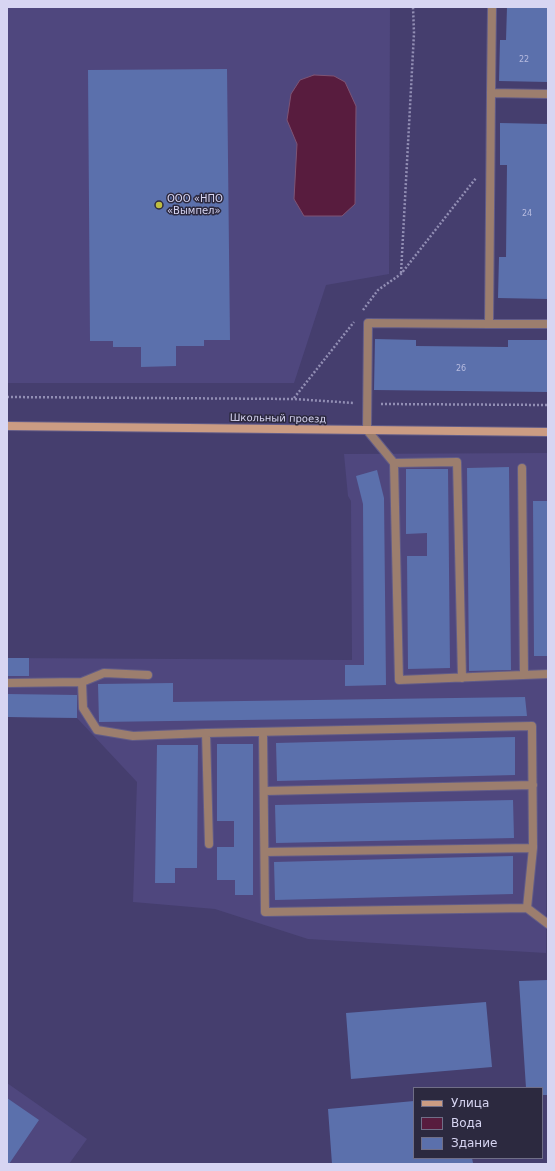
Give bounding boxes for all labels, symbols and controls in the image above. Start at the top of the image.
house number: 22 [519,55,529,65]
place label: ООО «НПО «Вымпел» [167,193,223,216]
marker: ООО «НПО «Вымпел» [154,200,164,210]
house number: 24 [522,209,532,219]
house number: 26 [456,364,466,374]
street label: Школьный проезд [230,412,326,426]
legend [413,1087,543,1159]
text: Улица [451,1096,489,1110]
text: Вода [451,1116,482,1130]
text: Здание [451,1136,497,1150]

